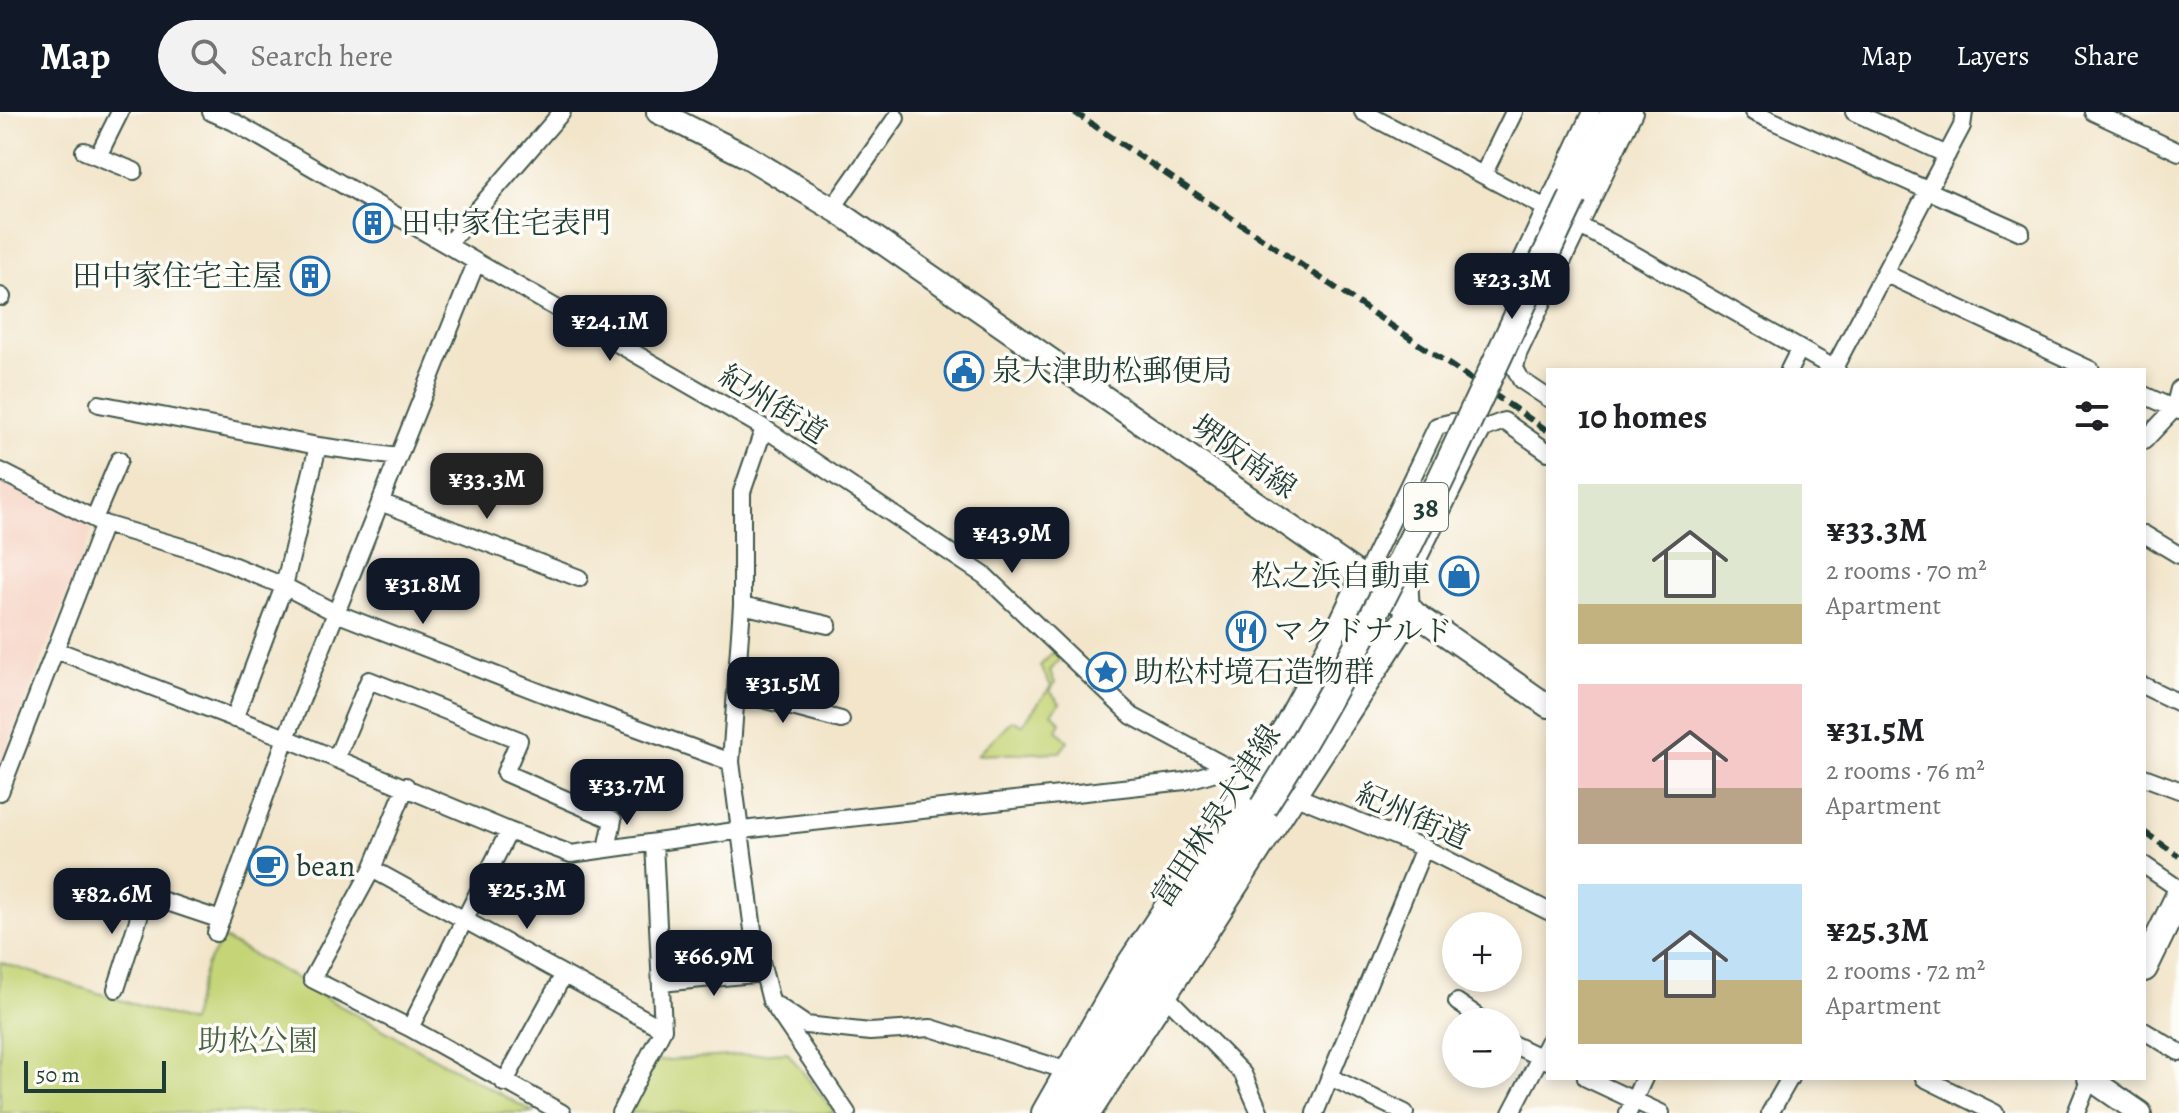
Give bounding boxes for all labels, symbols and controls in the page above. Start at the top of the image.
search box [158,20,718,92]
text: Map [40,30,110,82]
icon: search [186,34,230,78]
text: Search here [250,36,393,76]
text: Map [1861,37,1912,75]
text: Layers [1956,37,2029,75]
text: Share [2073,37,2139,75]
building icon: 田中家住宅表門 [352,202,394,244]
place label: 田中家住宅表門 [401,203,611,243]
pin: ¥23.3M [1447,253,1577,321]
building icon: 田中家住宅主屋 [289,255,331,297]
place label: 田中家住宅主屋 [72,256,282,296]
text: ¥23.3M [1473,261,1551,296]
pin: ¥24.1M [545,295,675,363]
text: ¥24.1M [571,303,649,338]
public building icon: 泉大津助松郵便局 [943,350,985,392]
place label: 泉大津助松郵便局 [992,351,1232,391]
street label: 紀州街道 [712,355,834,453]
text: 10 homes [1578,393,1707,440]
icon: filters [2070,394,2114,438]
street label: 堺阪南線 [1183,406,1305,508]
pin: ¥33.3M [422,453,552,521]
text: ¥33.3M [448,461,526,496]
road number: 38 [1404,483,1448,531]
text: ¥33.3M [1826,506,1927,553]
pin: ¥43.9M [947,507,1077,575]
text: ¥43.9M [972,515,1052,550]
icon: home [1642,516,1738,612]
text: 2 rooms · 70 m² [1826,553,1987,588]
shop icon: 松之浜自動車 [1438,555,1480,597]
place label: 松之浜自動車 [1251,556,1431,596]
pin: ¥31.8M [358,558,488,626]
text: ¥31.8M [385,566,461,601]
text: Apartment [1826,588,1941,623]
restaurant icon: マクドナルド [1225,610,1267,652]
place label: マクドナルド [1274,611,1453,651]
place icon: 助松村境石造物群 [1085,651,1127,693]
place label: 助松村境石造物群 [1134,652,1374,692]
pin: ¥31.5M [718,657,848,725]
text: ¥31.5M [745,665,821,700]
text: ¥31.5M [1826,706,1925,753]
icon: home [1642,716,1738,812]
street label: 富田林泉大津線 [1142,717,1290,915]
text: 2 rooms · 76 m² [1826,753,1985,788]
pin: ¥33.7M [562,759,692,827]
text: ¥33.7M [588,767,666,802]
street label: 紀州街道 [1350,773,1476,859]
text: Apartment [1826,788,1941,823]
cafe icon: bean [247,845,289,887]
place label: bean [296,846,355,886]
pin: ¥25.3M [462,863,592,931]
pin: ¥82.6M [47,868,177,936]
text: ¥25.3M [488,871,566,906]
text: ¥82.6M [71,876,153,911]
text: ¥25.3M [1826,906,1929,953]
map controls [1442,912,1522,1088]
button: + [1442,912,1522,992]
icon: home [1642,916,1738,1012]
pin: ¥66.9M [649,930,779,998]
text: ¥66.9M [674,938,754,973]
text: 2 rooms · 72 m² [1826,953,1985,988]
text: Apartment [1826,988,1941,1023]
button: − [1442,1008,1522,1088]
park label: 助松公園 [198,1021,318,1061]
scale bar [24,1057,166,1093]
text: 50 m [36,1060,80,1090]

